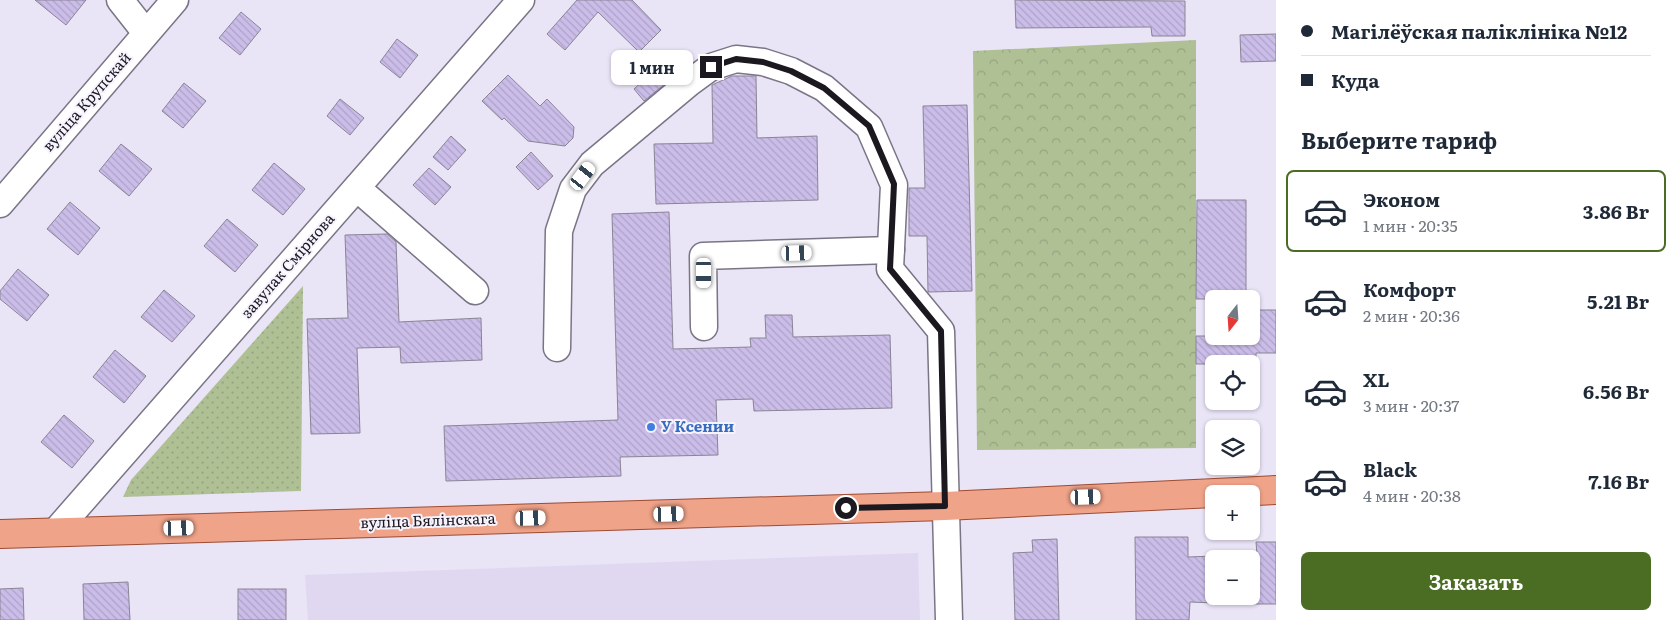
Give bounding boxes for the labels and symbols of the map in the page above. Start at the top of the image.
street label: вуліца Крупскай [36,46,136,156]
callout: 1 мин [611,50,694,84]
route end [700,56,722,78]
car [567,160,598,192]
street label: завулак Смірнова [235,207,340,323]
car [781,245,812,261]
car [696,258,711,288]
north arrow [1205,290,1260,345]
place label: У Ксении [661,414,734,437]
marker: У Ксении [645,421,657,433]
car [1070,489,1101,505]
route start [835,497,857,519]
street label: вуліца Бялінскага [360,506,497,533]
car [653,506,684,522]
car [515,510,546,526]
car [163,520,194,536]

